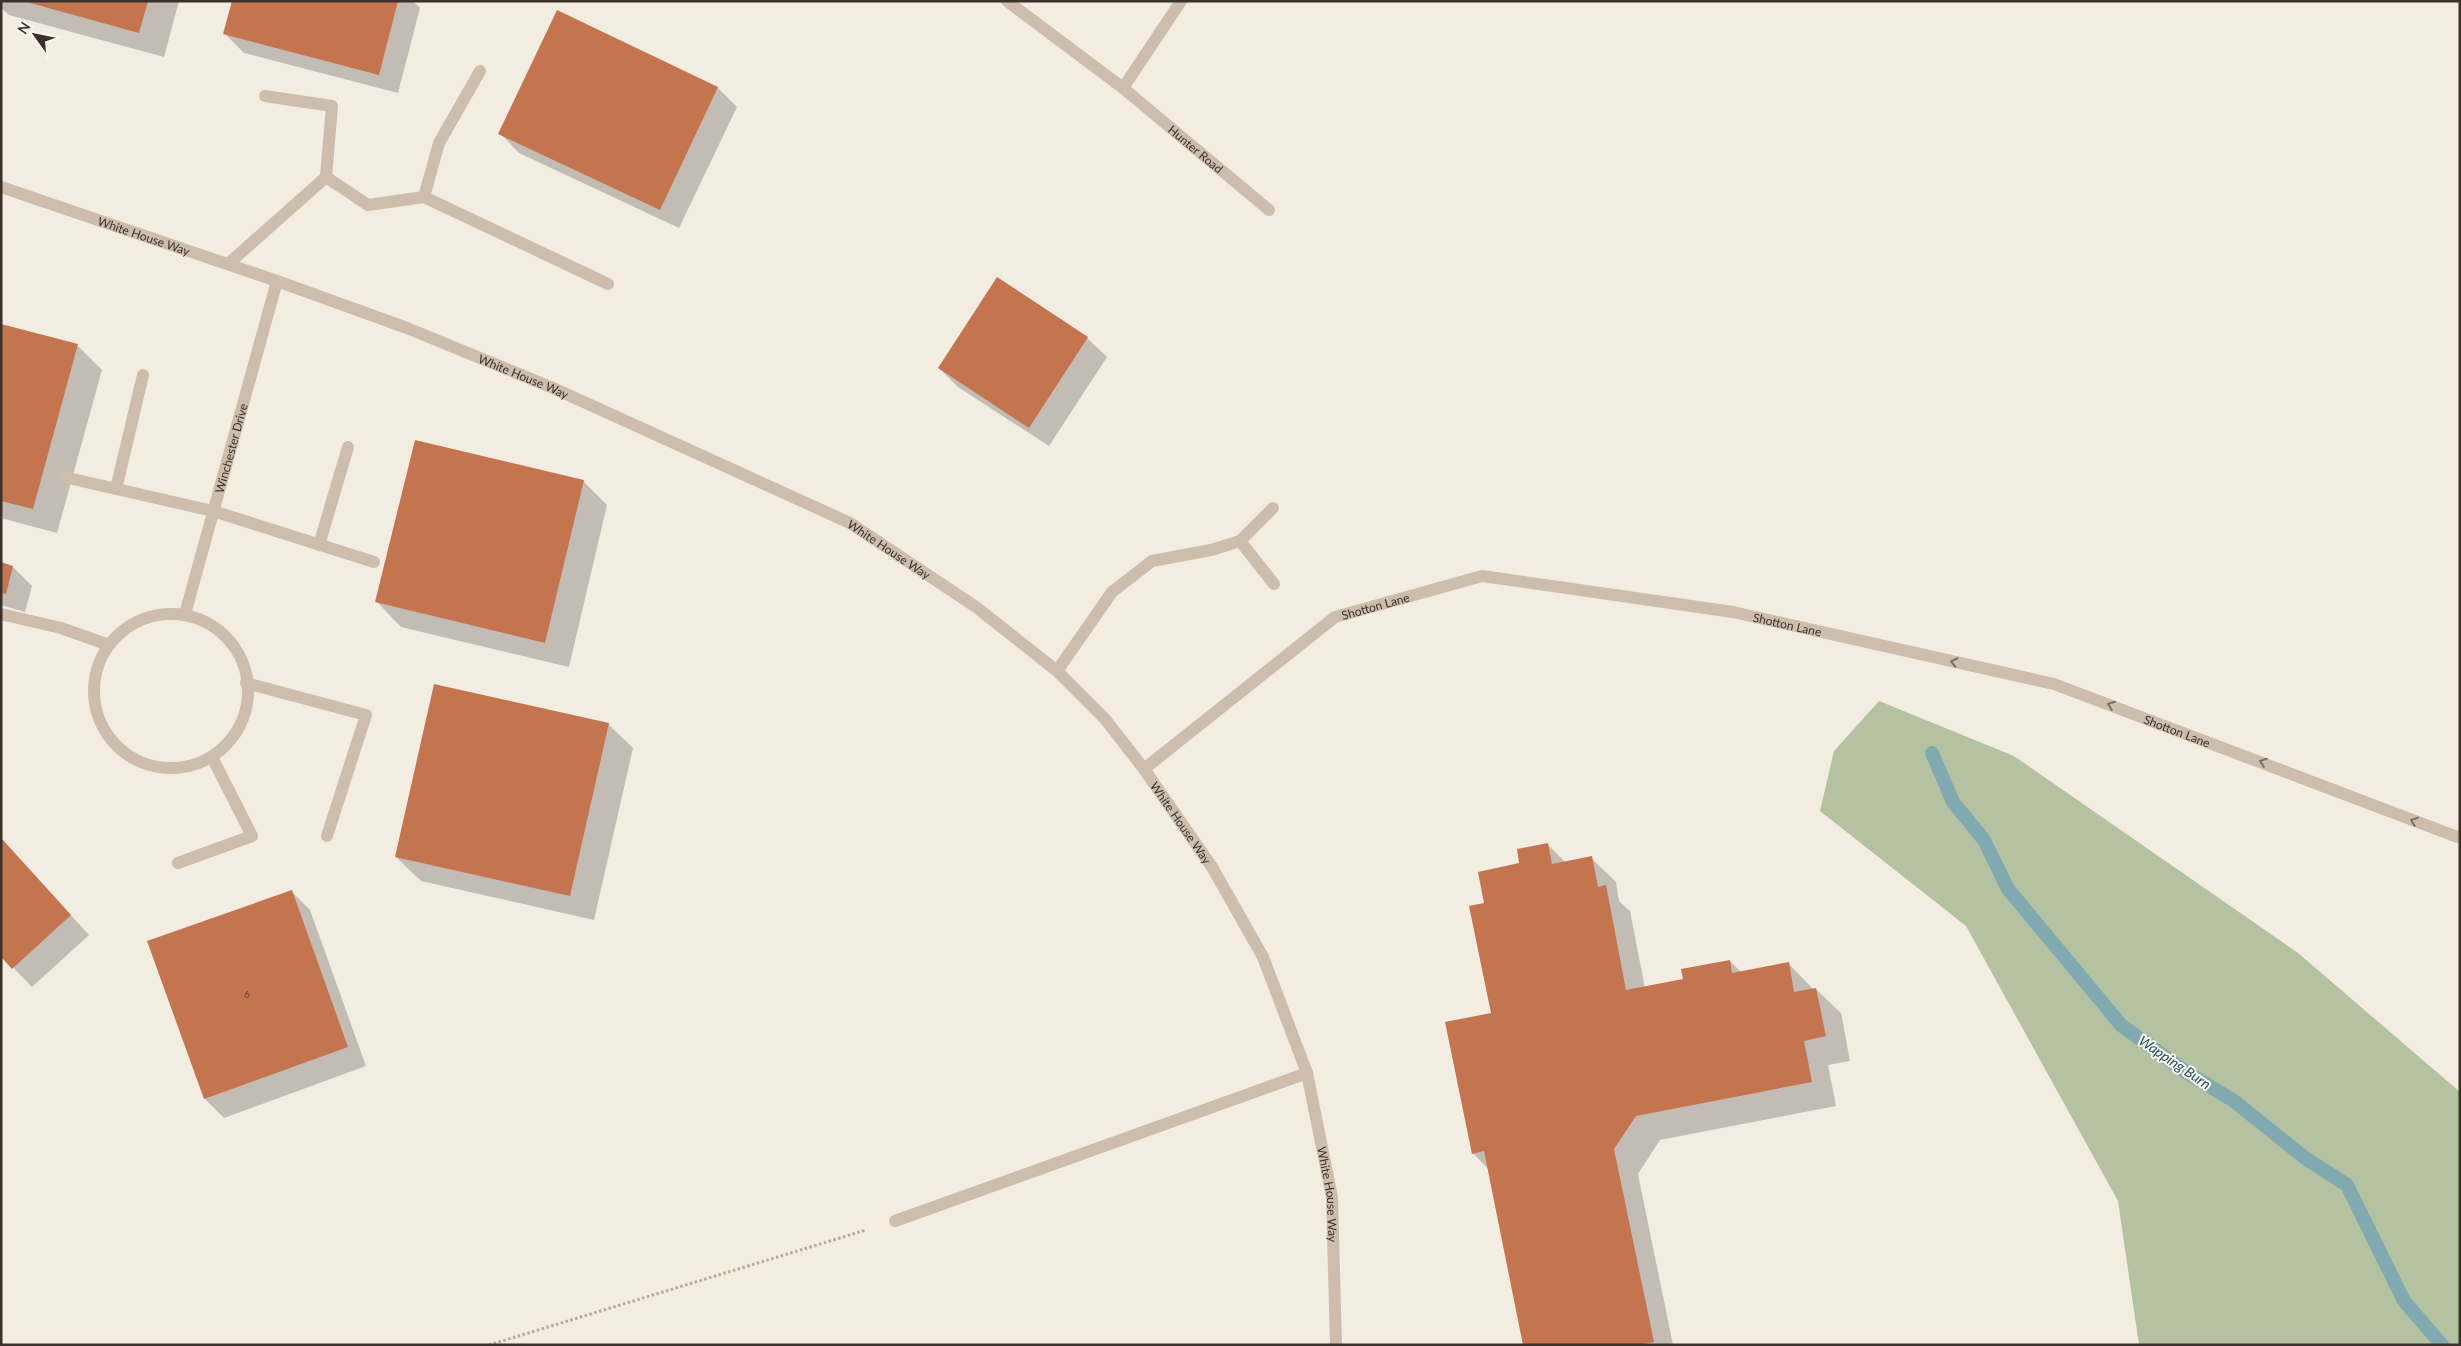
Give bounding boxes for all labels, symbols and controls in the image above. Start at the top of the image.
north arrow [10,10,60,60]
text: N [14,18,34,37]
street label: Hunter Road [1165,122,1226,176]
street label: White House Way [96,213,193,259]
street label: White House Way [476,351,572,402]
street label: Winchester Drive [211,402,250,495]
street label: White House Way [845,516,934,583]
street label: Shotton Lane [1340,589,1411,622]
street label: Shotton Lane [1752,609,1823,639]
one-way arrow [1950,657,1959,668]
one-way arrow [2107,701,2115,711]
street label: Shotton Lane [2142,711,2212,750]
one-way arrow [2259,758,2268,768]
street label: White House Way [1147,779,1215,867]
one-way arrow [2410,817,2419,827]
house number: 6 [244,988,250,1000]
water label: Wapping Burn [2136,1032,2214,1092]
street label: White House Way [1315,1145,1341,1243]

